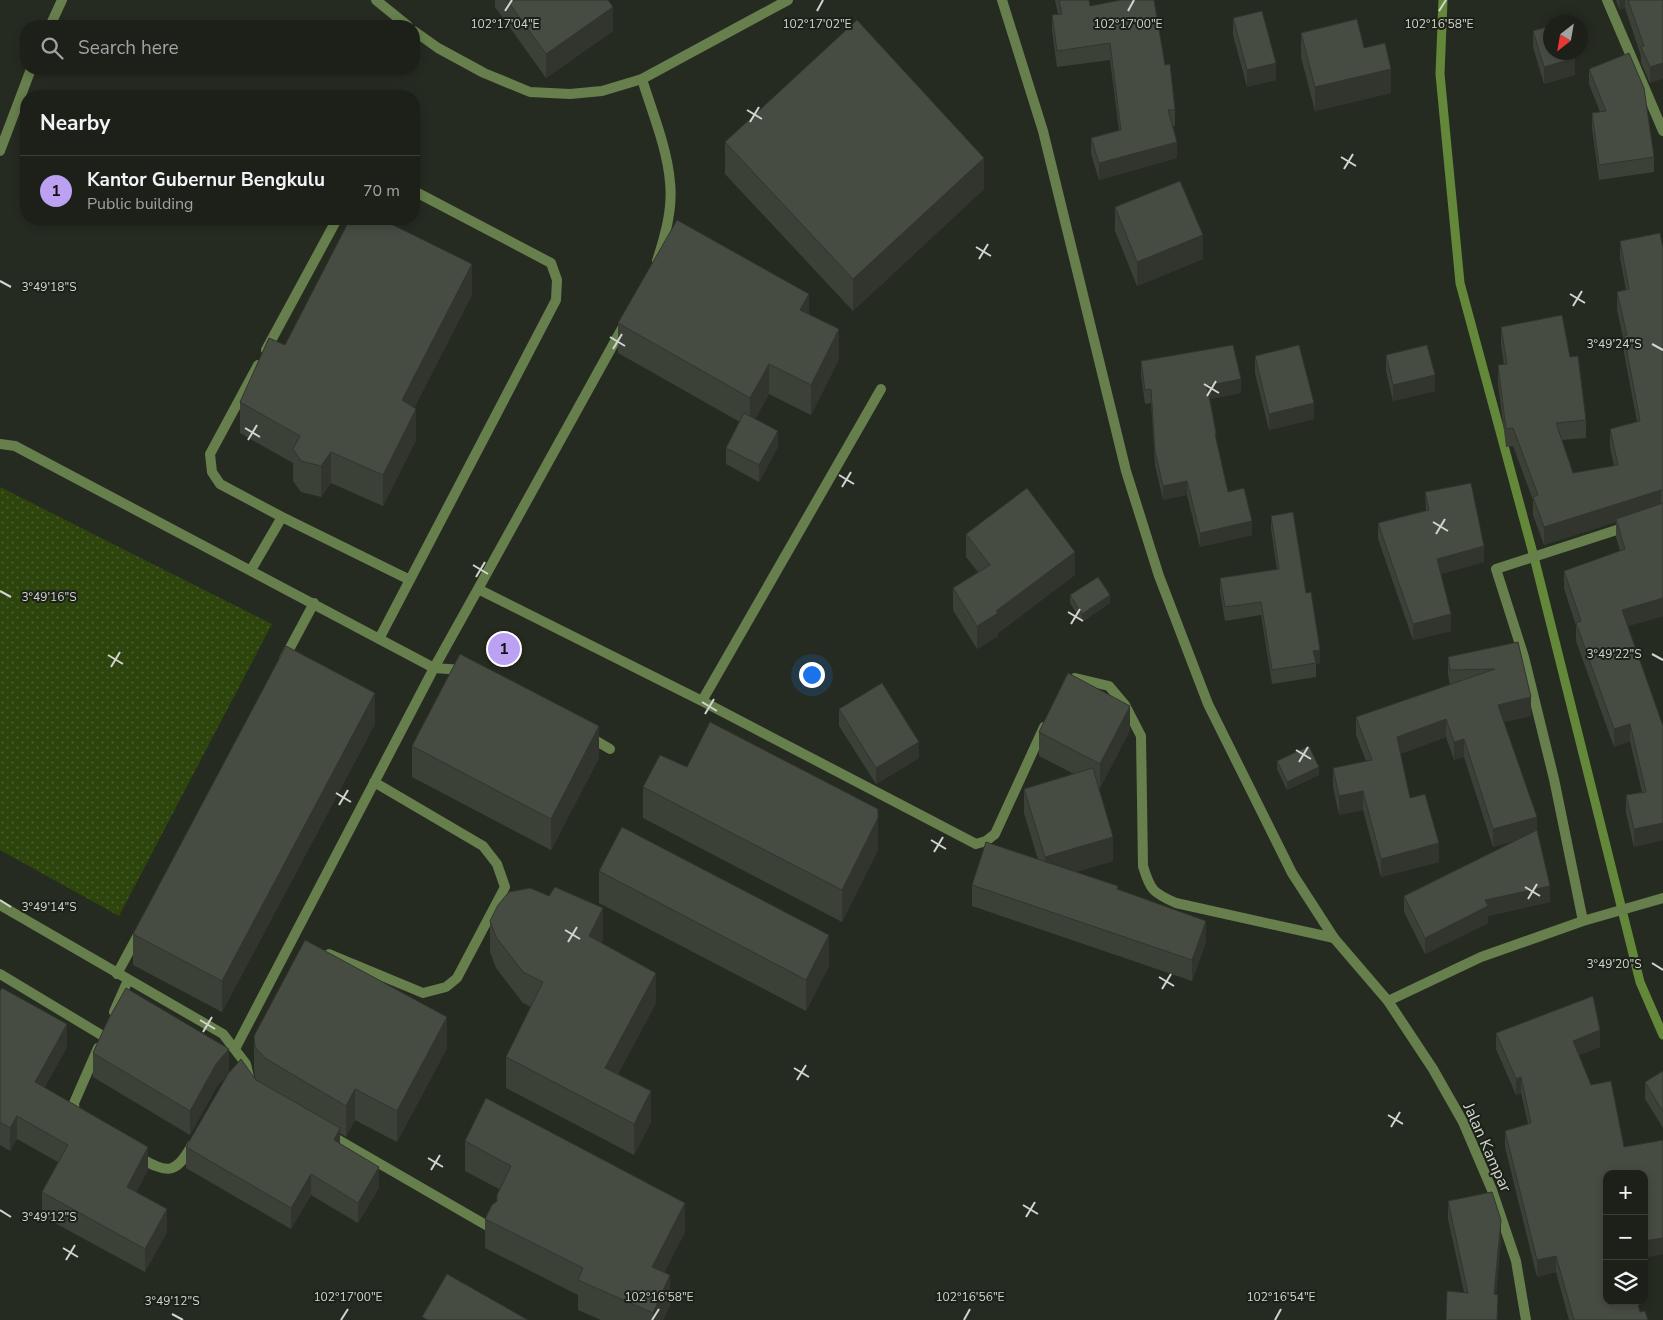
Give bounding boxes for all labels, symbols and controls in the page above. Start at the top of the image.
north arrow [1543,15,1588,60]
text: 102°17'04"E [470,16,540,32]
text: 102°17'02"E [782,16,852,32]
text: 102°17'00"E [1093,16,1163,32]
text: 102°16'58"E [1404,16,1474,32]
search box [20,20,420,75]
icon: search [38,34,66,62]
text: Search here [78,35,179,61]
text: Nearby [40,109,110,137]
text: Kantor Gubernur Bengkulu [87,167,325,193]
text: 1 [51,180,61,202]
text: 70 m [363,180,400,202]
text: Public building [87,193,193,215]
text: 3°49'18"S [21,279,77,295]
text: 3°49'24"S [1586,336,1642,352]
text: 3°49'16"S [21,589,77,605]
pin: 1 [488,630,520,668]
text: 3°49'22"S [1586,646,1642,662]
your location [799,662,825,688]
text: 3°49'14"S [21,899,77,915]
text: 3°49'20"S [1586,956,1642,972]
street label: Jalan Kampar [1457,1098,1517,1196]
map controls [1603,1170,1648,1305]
button: + [1603,1170,1648,1215]
text: 3°49'12"S [21,1209,77,1225]
button: − [1603,1215,1648,1260]
button: layers [1603,1260,1648,1305]
text: 102°17'00"E [313,1289,383,1305]
text: 102°16'58"E [624,1289,694,1305]
text: 102°16'56"E [935,1289,1005,1305]
text: 102°16'54"E [1246,1289,1316,1305]
text: 3°49'12"S [144,1293,200,1309]

